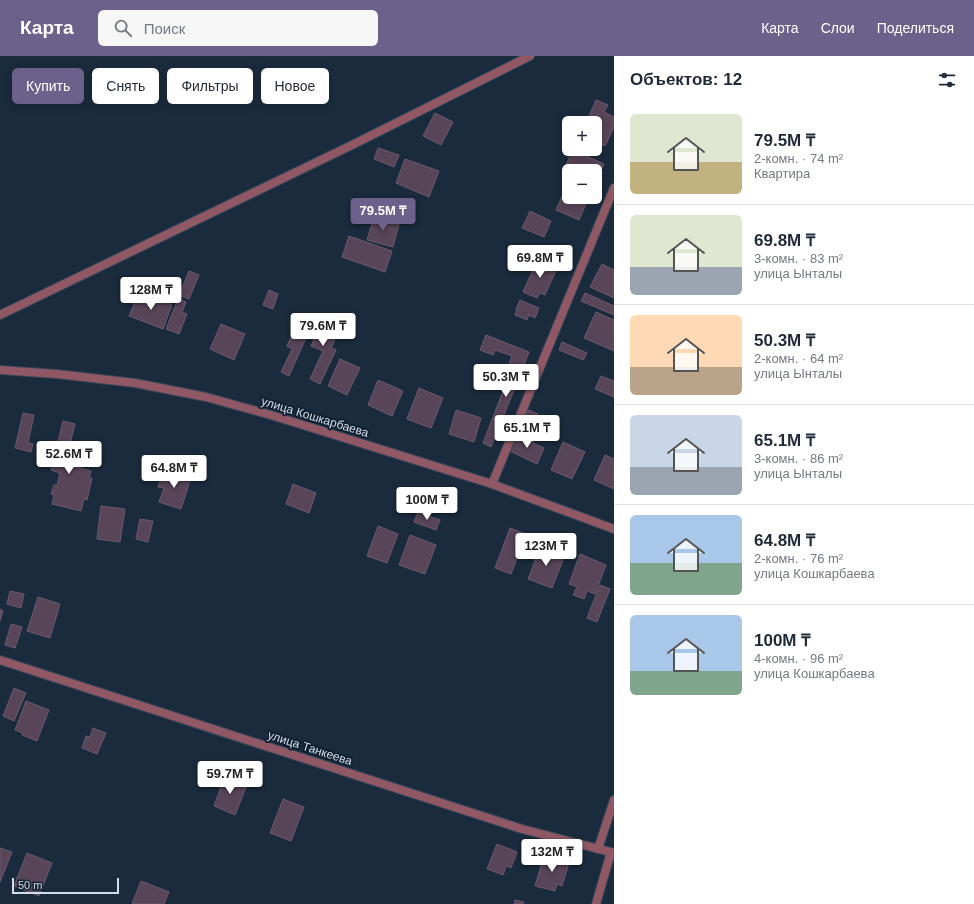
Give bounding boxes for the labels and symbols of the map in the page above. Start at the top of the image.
pin: 79.5M ₸ [346,198,420,232]
pin: 69.8M ₸ [503,245,577,279]
pin: 128M ₸ [118,277,184,311]
pin: 79.6M ₸ [286,313,360,347]
pin: 50.3M ₸ [469,364,543,398]
street label: улица Кошкарбаева [260,394,371,440]
pin: 65.1M ₸ [490,415,564,449]
pin: 52.6M ₸ [32,441,106,475]
pin: 64.8M ₸ [137,455,211,489]
pin: 100M ₸ [394,487,460,521]
pin: 123M ₸ [513,533,579,567]
street label: улица Танкеева [266,728,354,768]
pin: 59.7M ₸ [193,761,267,795]
pin: 132M ₸ [519,839,585,873]
scale bar [12,876,119,895]

